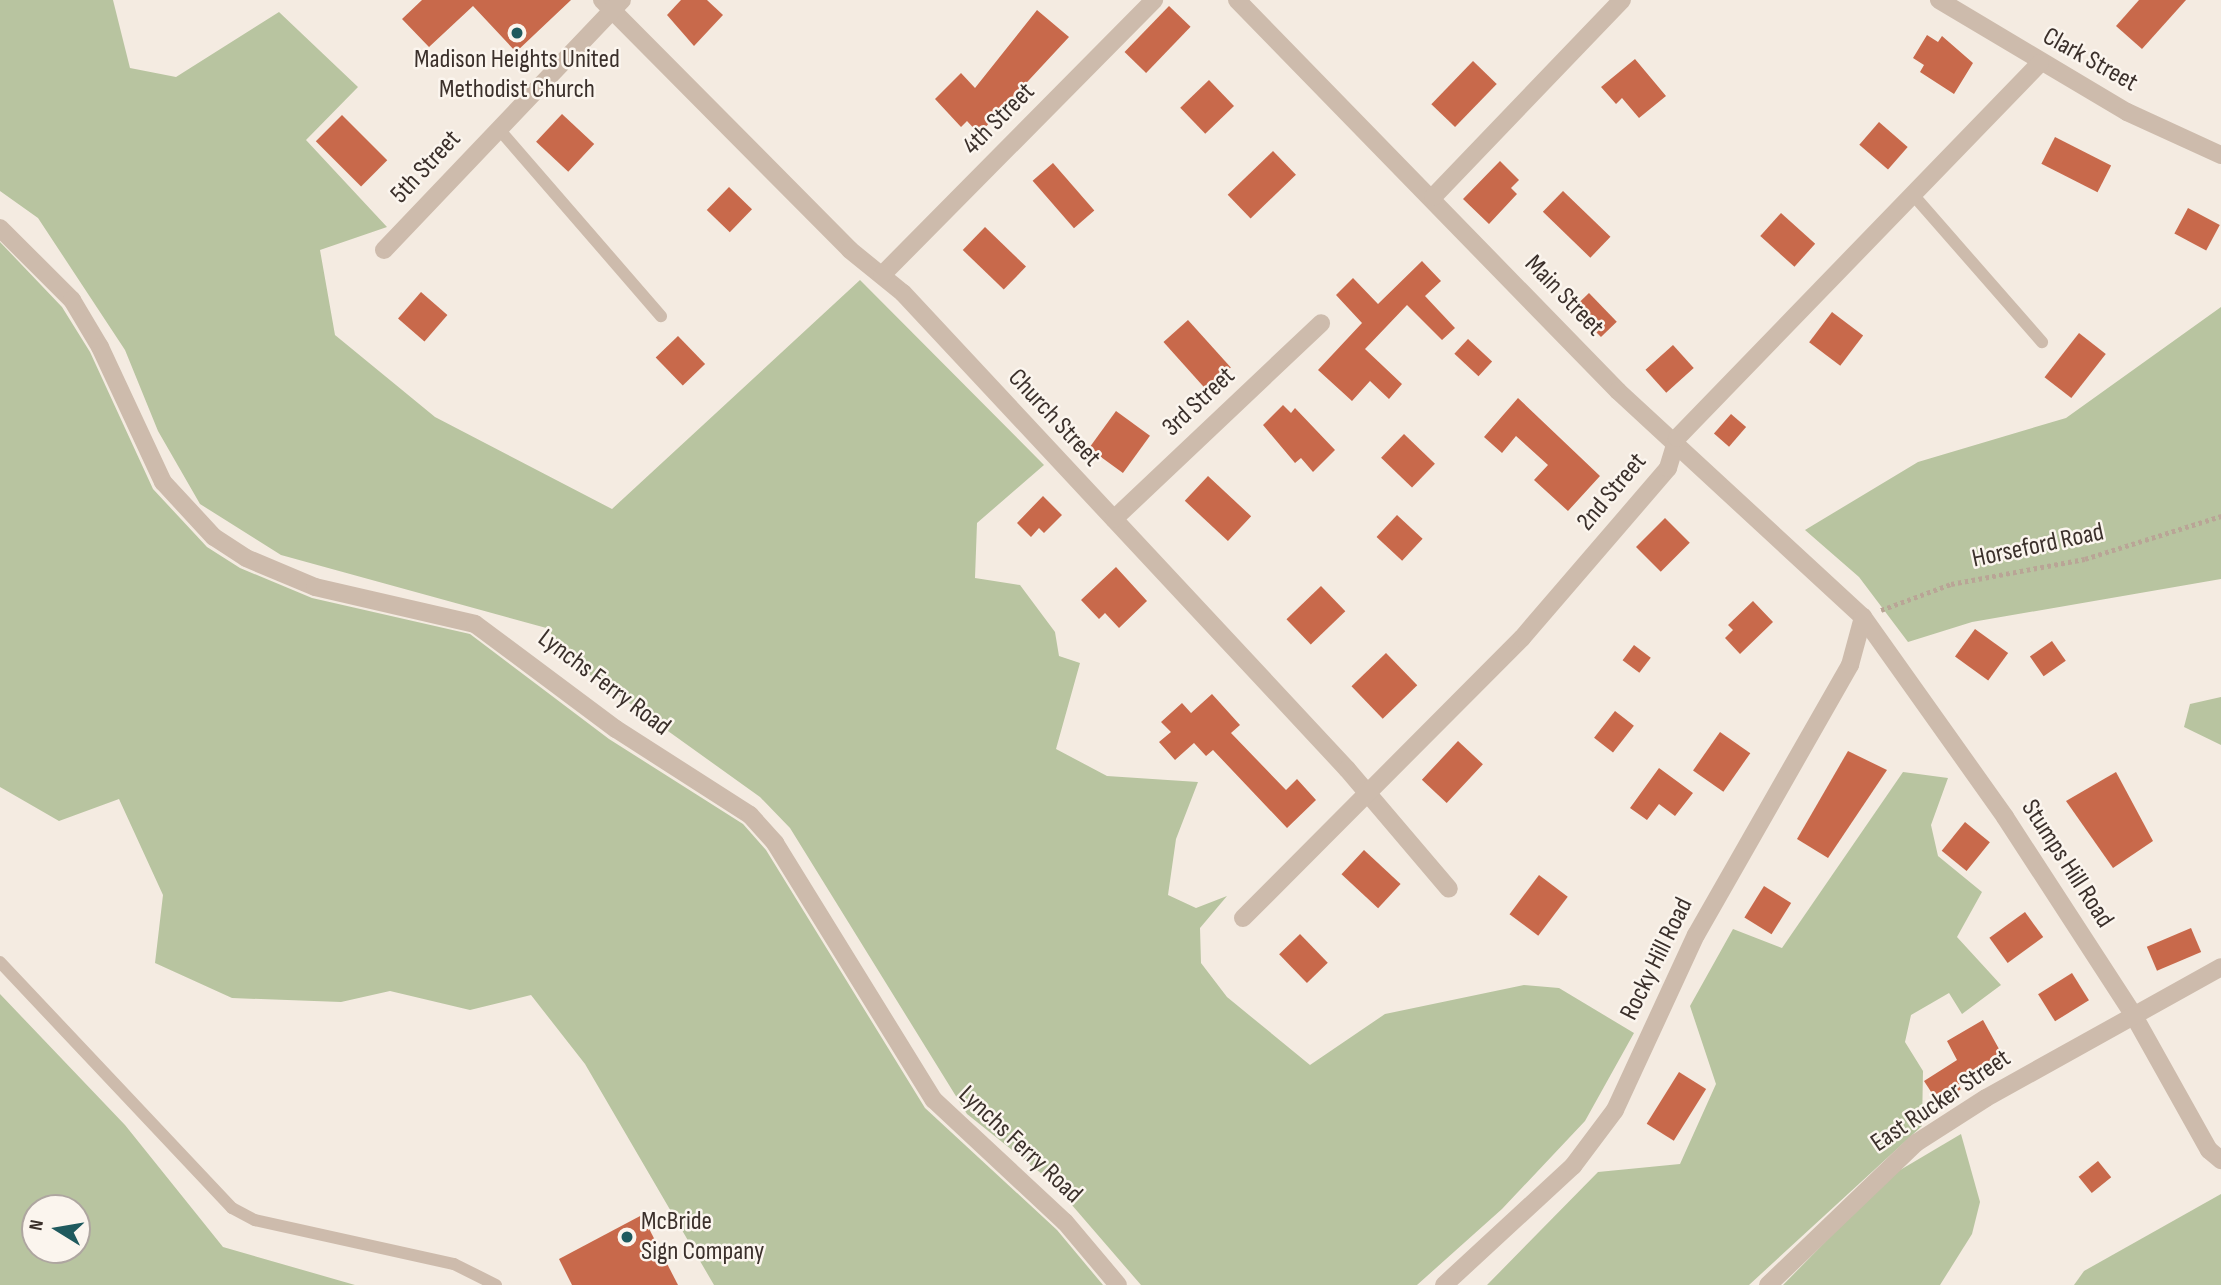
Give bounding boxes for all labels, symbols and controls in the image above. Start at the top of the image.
street label: Clark Street [2037,21,2143,99]
marker: Madison Heights United Methodist Church [509,25,525,41]
place label: Madison Heights United Methodist Church [414,44,620,106]
street label: 4th Street [957,77,1041,161]
street label: 5th Street [384,124,468,210]
street label: Main Street [1518,249,1610,343]
street label: 3rd Street [1156,361,1242,443]
street label: Church Street [1001,363,1107,473]
street label: 2nd Street [1571,447,1653,537]
street label: Horseford Road [1969,517,2107,575]
street label: Lynchs Ferry Road [532,623,676,743]
street label: Stumps Hill Road [2014,794,2120,934]
street label: Rocky Hill Road [1614,893,1700,1025]
street label: East Rucker Street [1865,1043,2017,1159]
street label: Lynchs Ferry Road [952,1080,1088,1210]
north arrow [21,1194,91,1264]
place label: McBride Sign Company [641,1206,764,1268]
text: N [25,1218,49,1232]
marker: McBride Sign Company [619,1229,635,1245]

